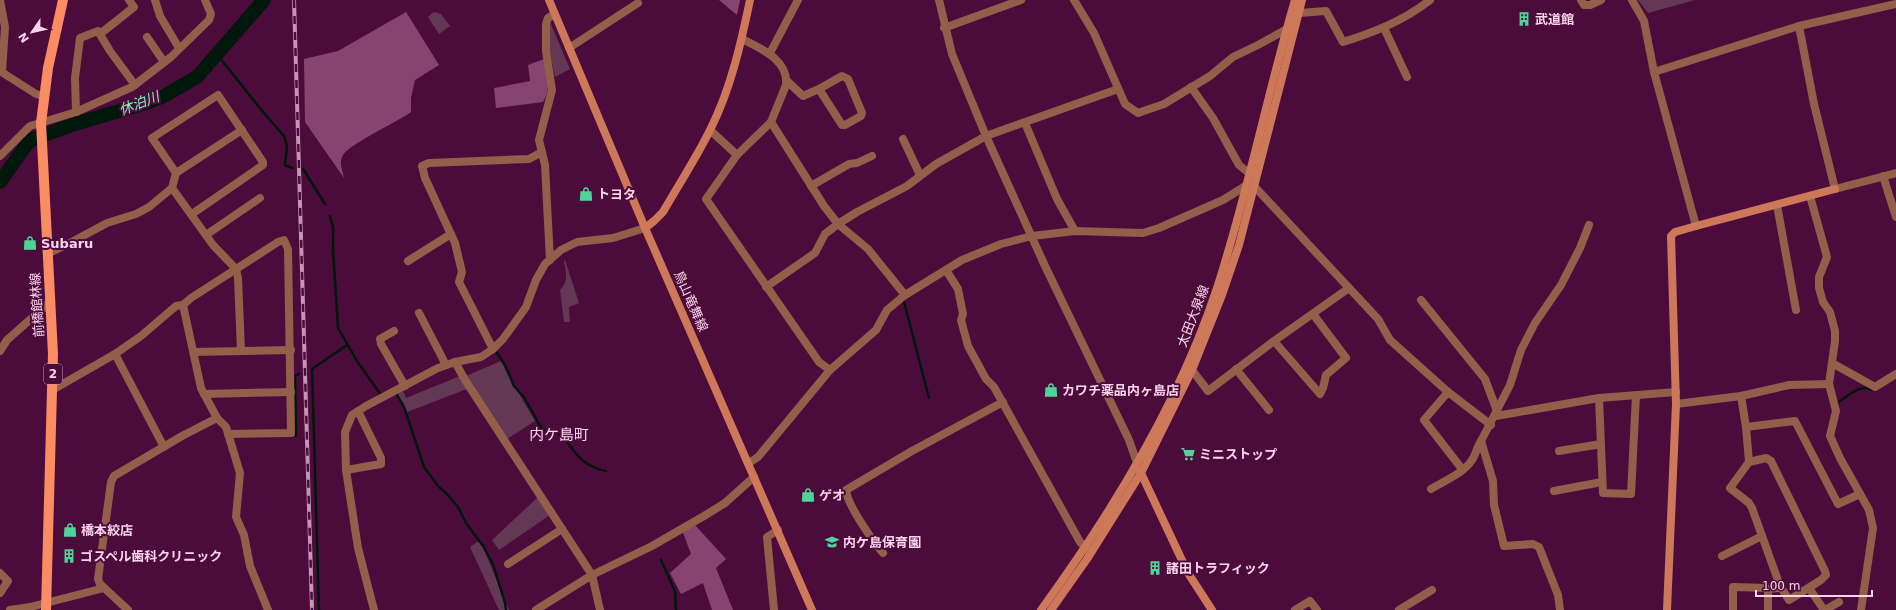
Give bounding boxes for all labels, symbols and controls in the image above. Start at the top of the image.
building icon: 武道館 [1516,11,1532,27]
north arrow [12,12,52,52]
place label: 武道館 [1535,12,1574,27]
text: N [16,30,32,45]
water label: 休泊川 [117,87,163,118]
shop icon: トヨタ [578,186,594,202]
place label: トヨタ [597,187,636,202]
shop icon: Subaru [22,235,38,251]
place label: Subaru [41,236,93,251]
street label: 鳥山竜舞線 [671,268,711,334]
street label: 前橋館林線 [27,272,47,338]
street label: 太田大泉線 [1174,283,1212,349]
road number: 2 [44,364,62,384]
shop icon: カワチ薬品内ヶ島店 [1043,382,1059,398]
place label: カワチ薬品内ヶ島店 [1062,383,1179,398]
district label: 内ケ島町 [529,426,589,444]
supermarket icon: ミニストップ [1180,446,1196,462]
place label: ミニストップ [1199,447,1277,462]
shop icon: ゲオ [800,487,816,503]
place label: ゲオ [819,488,845,503]
shop icon: 橋本絞店 [62,522,78,538]
place label: 橋本絞店 [81,523,133,538]
school or university icon: 内ケ島保育園 [824,534,840,550]
place label: 内ケ島保育園 [843,535,921,550]
building icon: ゴスペル歯科クリニック [61,548,77,564]
place label: ゴスペル歯科クリニック [80,549,222,564]
building icon: 諸田トラフィック [1147,560,1163,576]
place label: 諸田トラフィック [1166,561,1270,576]
scale bar [1756,572,1872,598]
text: 100 m [1762,579,1800,593]

